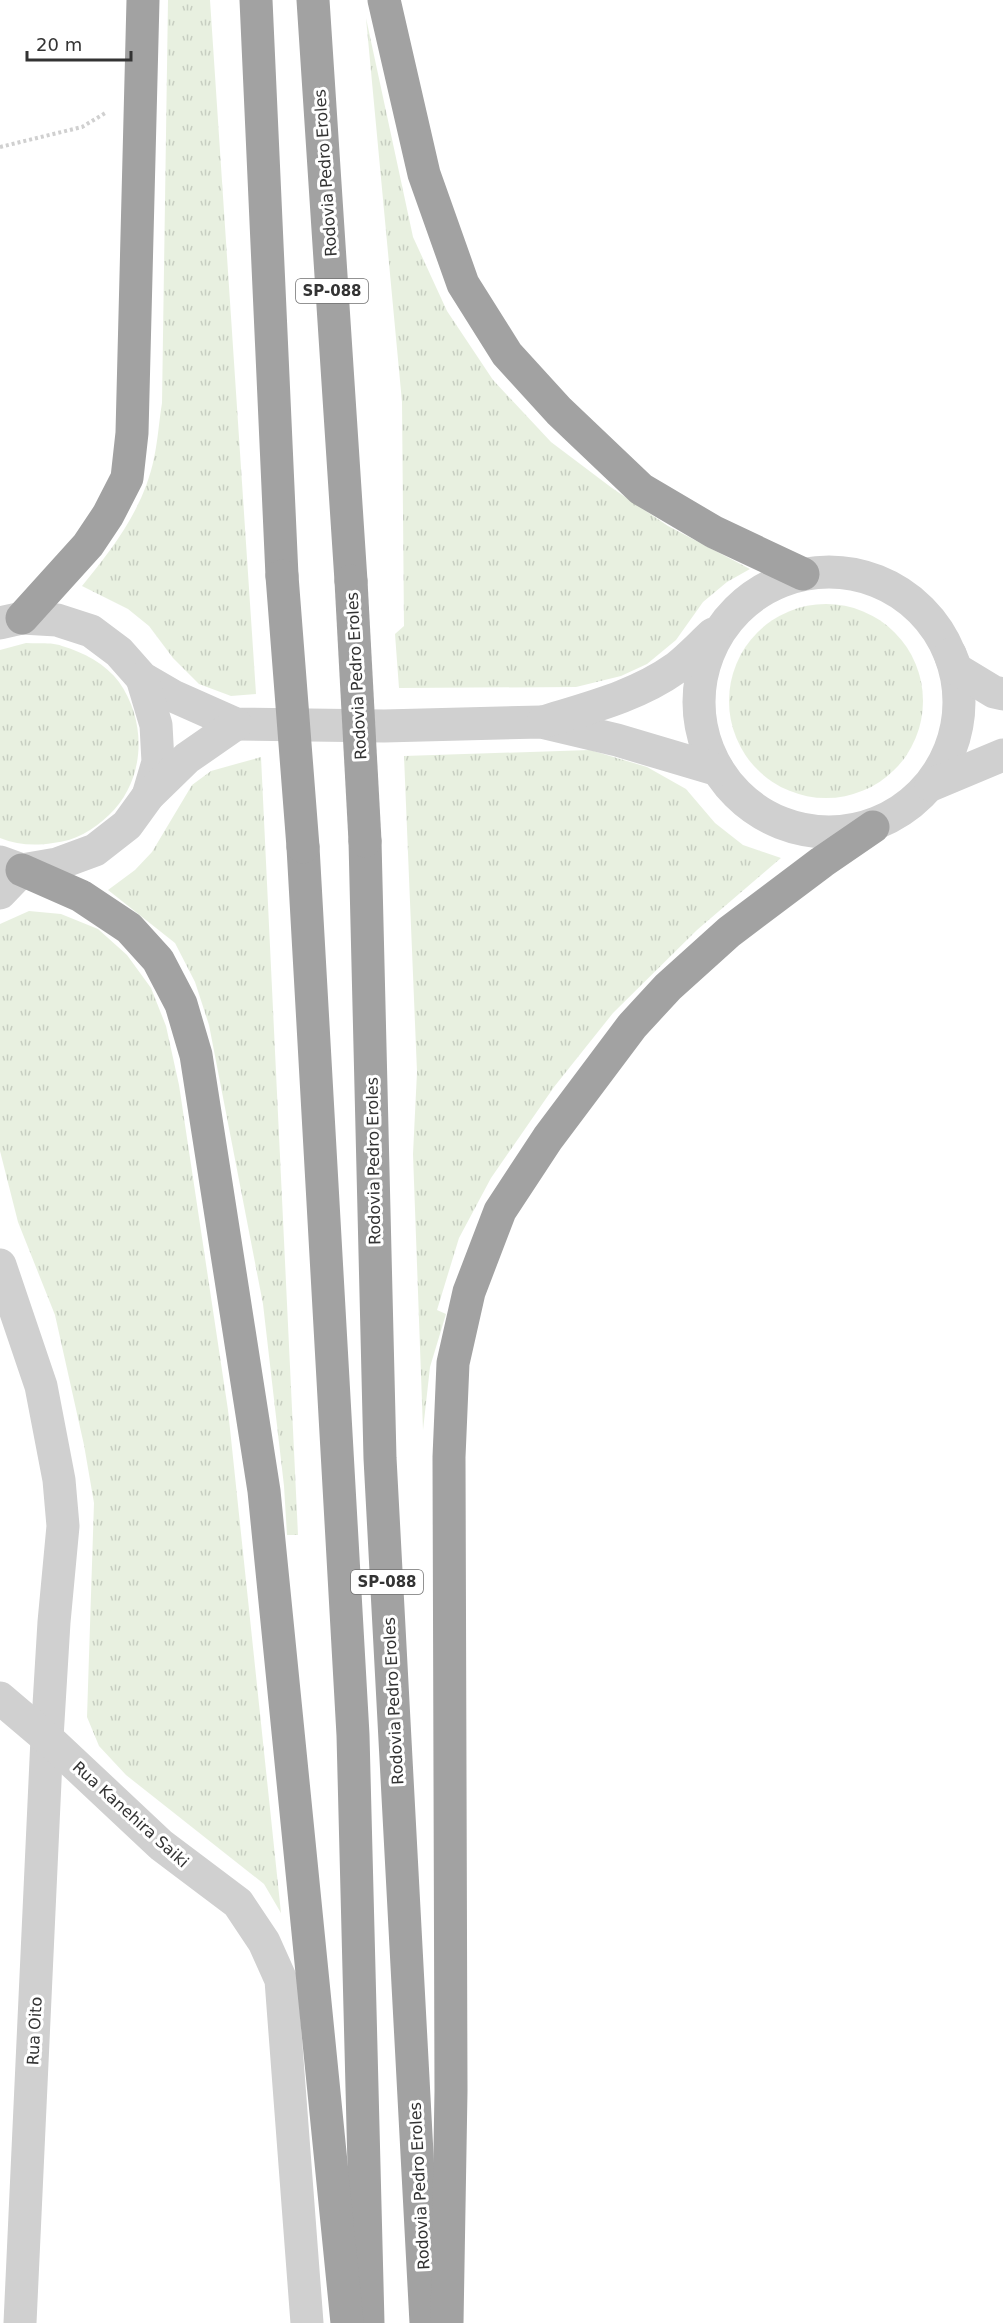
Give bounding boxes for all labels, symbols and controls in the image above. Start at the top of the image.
scale bar [27,24,130,62]
text: 20 m [36,34,82,55]
street label: Rodovia Pedro Eroles [310,89,341,257]
road number: SP-088 [296,279,368,303]
street label: Rodovia Pedro Eroles [343,592,370,760]
street label: Rodovia Pedro Eroles [363,1077,384,1245]
road number: SP-088 [351,1570,423,1594]
street label: Rodovia Pedro Eroles [380,1617,407,1785]
street label: Rua Kanehira Saiki [69,1757,193,1871]
street label: Rua Oito [23,1996,46,2066]
street label: Rodovia Pedro Eroles [406,2102,433,2270]

